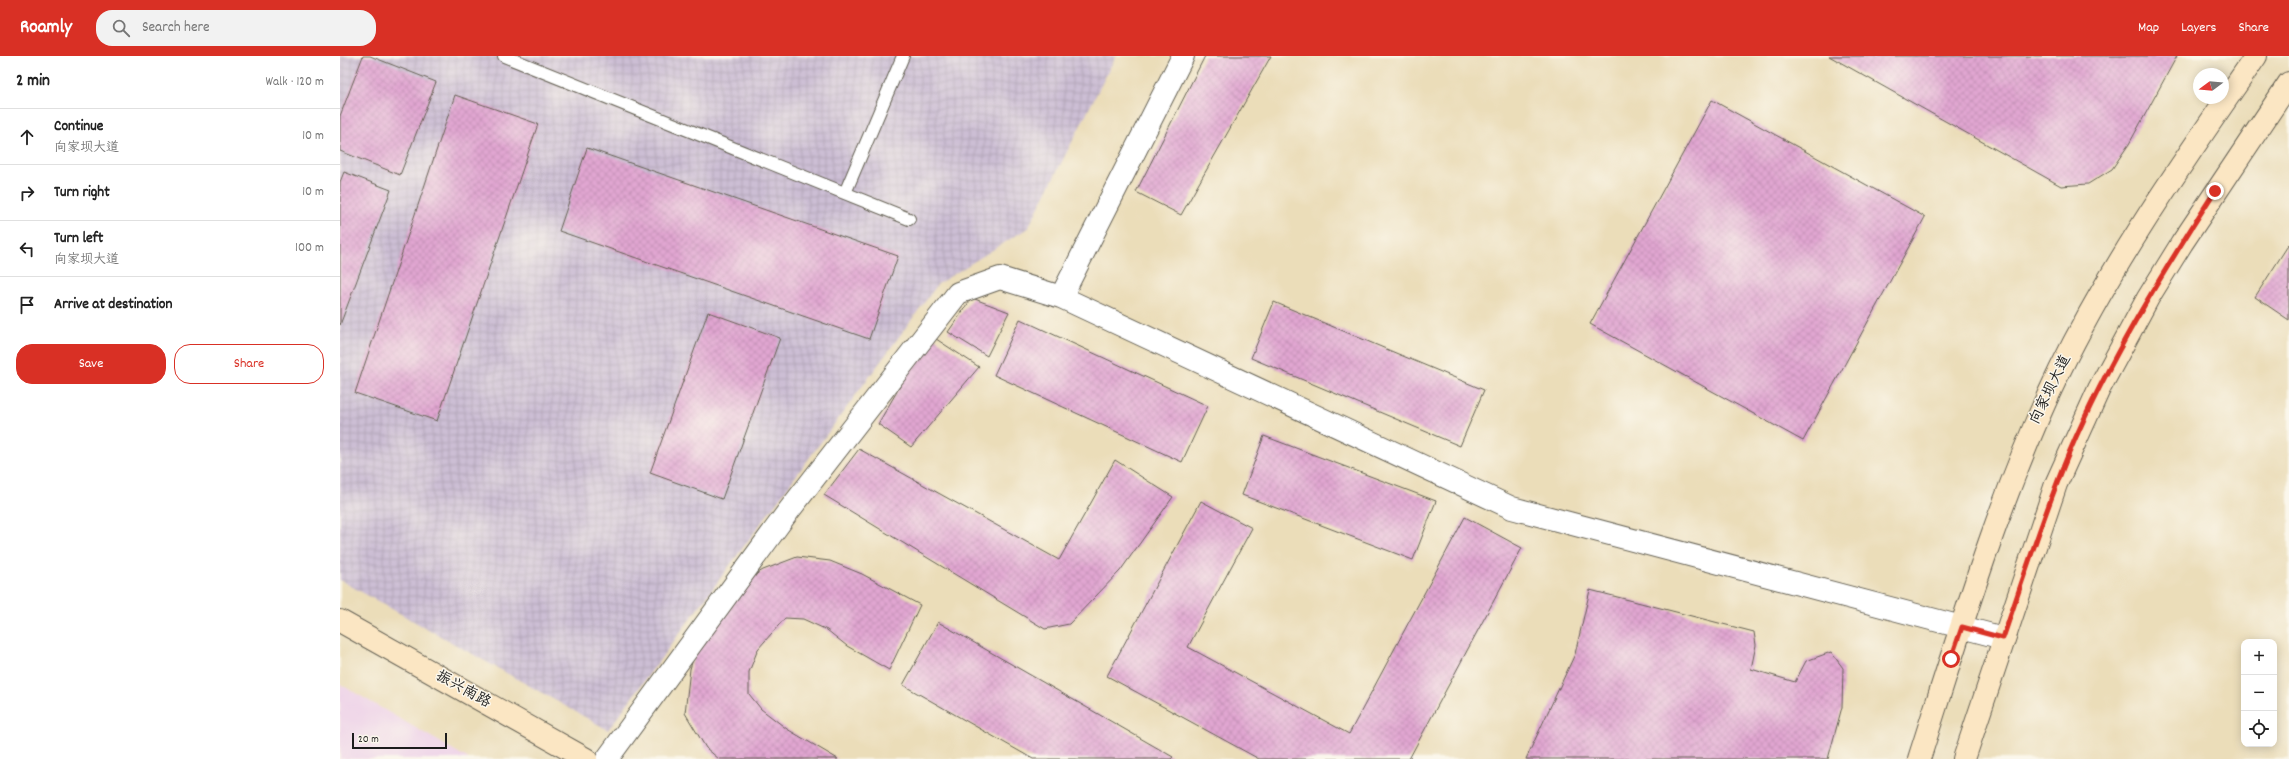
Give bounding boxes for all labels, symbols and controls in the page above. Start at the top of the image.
search box [96,10,376,46]
text: Roamly [20,15,72,42]
icon: search [110,17,132,39]
text: Search here [142,17,210,39]
text: Map [2138,18,2159,38]
text: Layers [2181,18,2216,38]
text: Share [2238,18,2269,38]
north arrow [2193,68,2229,104]
text: 2 min [16,70,50,94]
text: Walk · 120 m [266,73,324,92]
text: Continue [54,116,103,138]
icon: ahead [16,126,38,148]
text: 10 m [302,127,324,146]
text: 向家坝大道 [54,139,119,158]
icon: right [16,182,38,204]
text: Turn right [54,182,110,204]
route end [2206,182,2224,200]
text: 10 m [302,183,324,202]
text: Turn left [54,228,103,250]
icon: left [16,238,38,260]
text: 100 m [295,239,324,258]
text: 向家坝大道 [54,251,119,270]
icon: arrive [16,294,38,316]
text: Arrive at destination [54,294,172,316]
button: Save [16,344,166,384]
button: Share [174,344,324,384]
street label: 向家坝大道 [2025,351,2077,429]
map controls [2241,639,2277,747]
button: + [2241,639,2277,675]
route start [1942,650,1960,668]
street label: 振兴南路 [431,666,495,714]
button: − [2241,675,2277,711]
button: locate [2241,711,2277,747]
scale bar [352,731,447,750]
text: 20 m [358,732,379,748]

